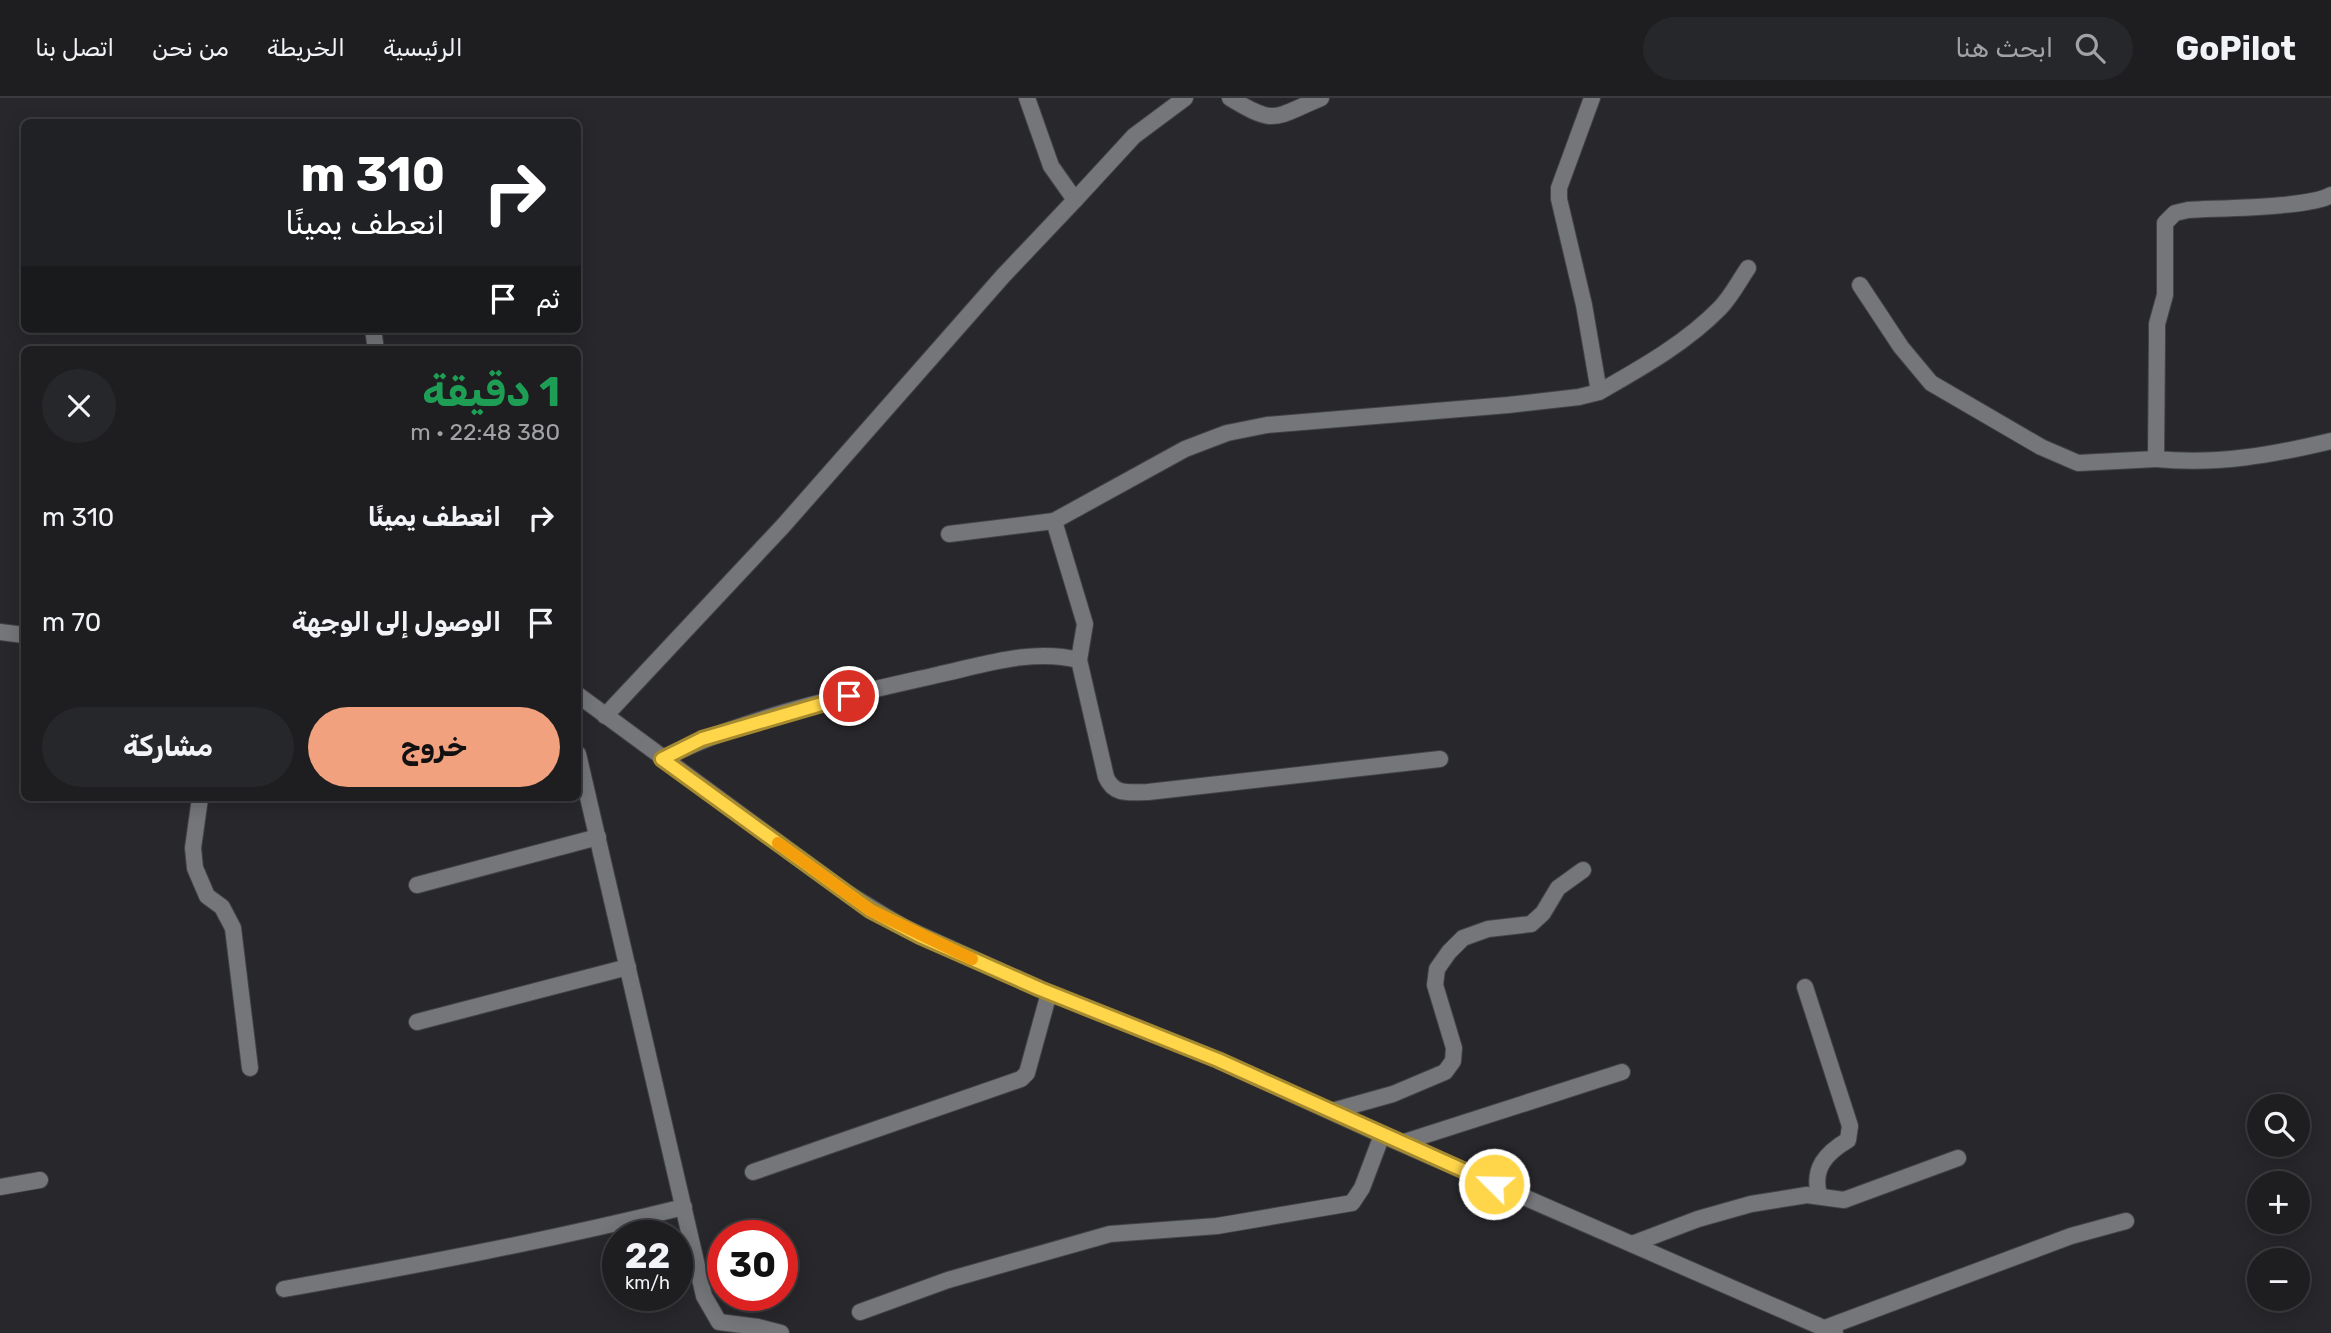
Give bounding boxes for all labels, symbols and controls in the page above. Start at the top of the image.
search box [1643,17,2133,80]
icon: search [2071,29,2109,67]
text: GoPilot [2175,29,2296,68]
text: ابحث هنا [1955,33,2053,64]
text: اتصل بنا [35,34,114,62]
text: من نحن [152,34,229,62]
text: الخريطة [267,34,345,62]
text: الرئيسية [383,34,463,62]
text: 310 m [300,145,445,203]
icon: right [469,147,560,238]
text: انعطف يمينًا [285,204,445,242]
icon: arrive [484,280,522,318]
text: ثم [536,284,560,315]
text: 1 دقيقة [422,367,560,417]
button: close [42,369,116,443]
text: 380 m · 22:48 [410,418,560,446]
icon: right [522,499,560,537]
text: 310 m [42,502,114,533]
text: انعطف يمينًا [368,502,501,533]
icon: arrive [522,604,560,642]
text: 70 m [42,607,101,638]
text: الوصول إلى الوجهة [292,607,501,638]
pin [819,666,879,726]
icon: arrive [830,677,868,715]
button: مشاركة [42,707,294,787]
button: خروج [308,707,560,787]
map controls [2247,1094,2310,1311]
button: search [2247,1094,2310,1157]
position arrow [1457,1147,1531,1221]
button: + [2247,1171,2310,1234]
speed limit sign: 30 [707,1220,798,1311]
text: 22 [625,1235,670,1277]
button: − [2247,1248,2310,1311]
text: km/h [625,1272,670,1294]

